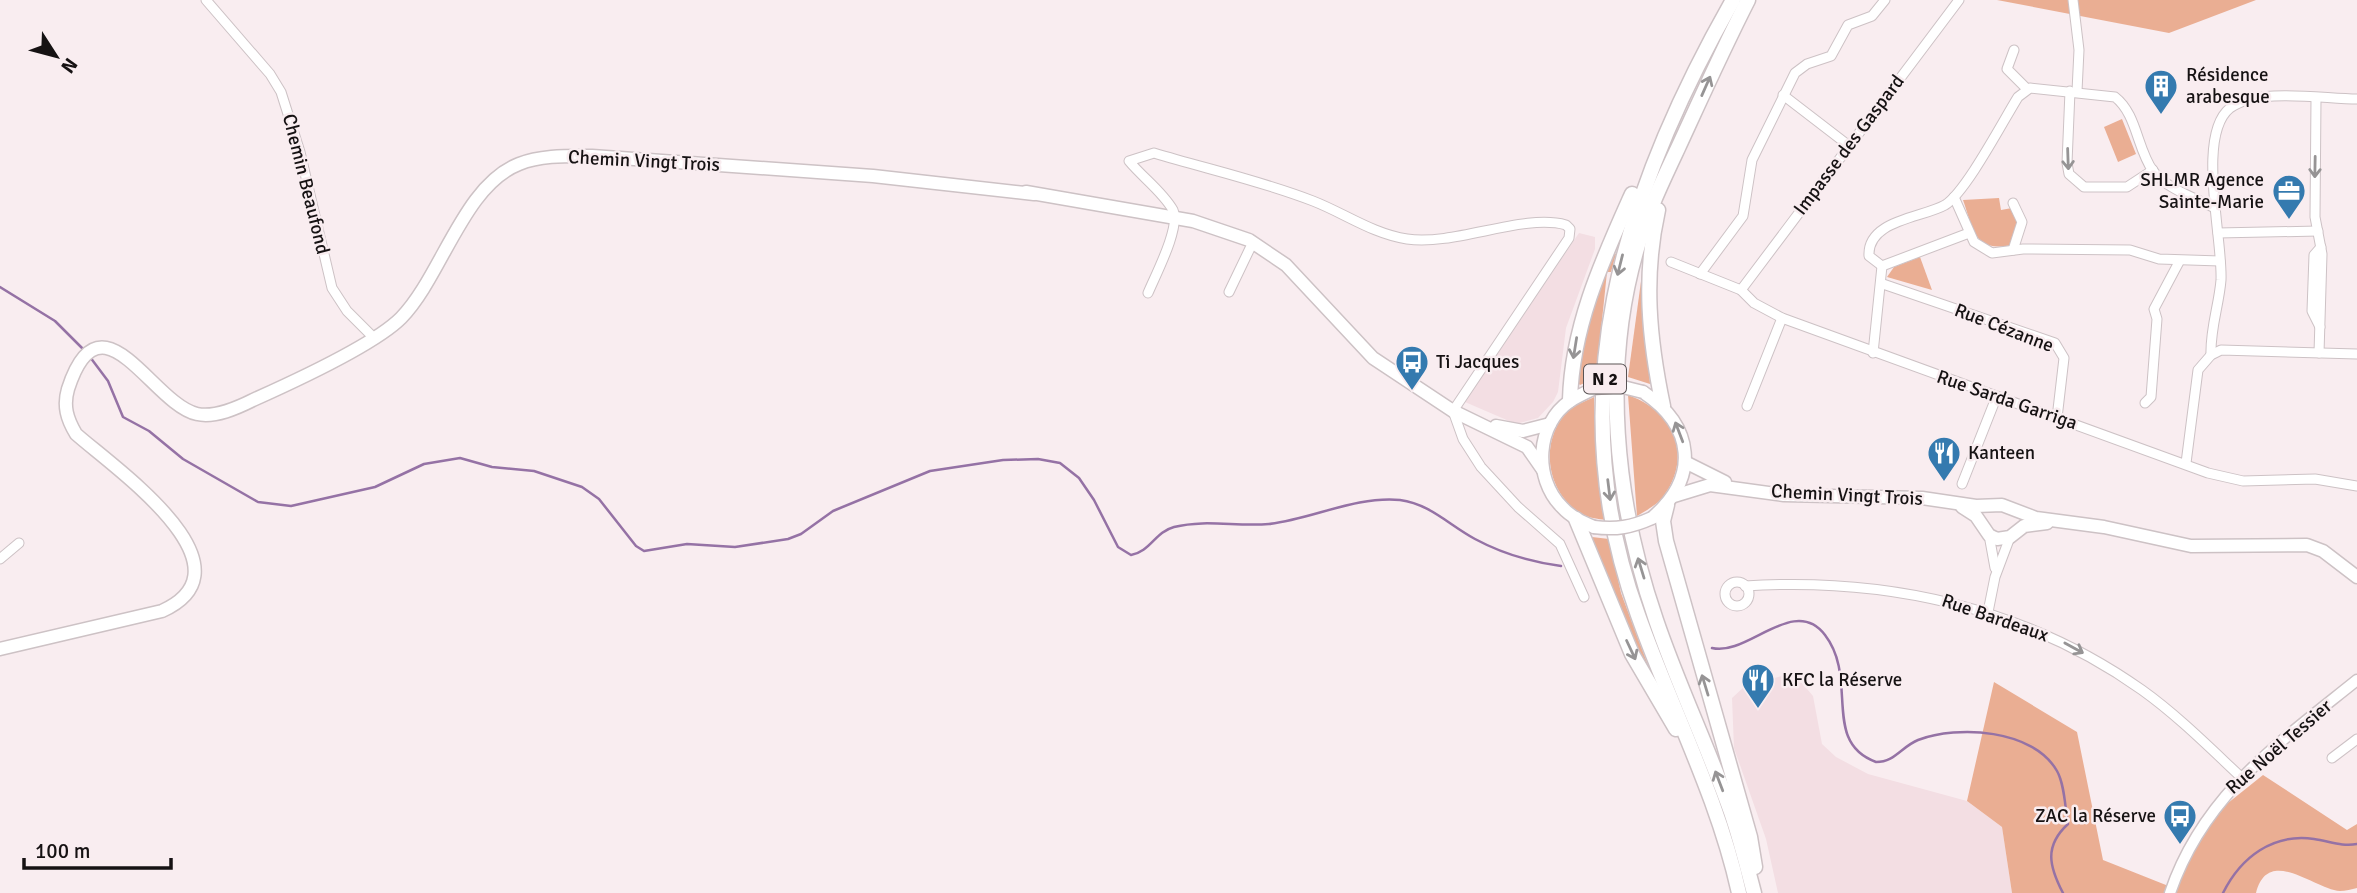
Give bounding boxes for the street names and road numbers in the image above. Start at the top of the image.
street label: Impasse des Gaspard [1788,70,1910,220]
street label: Chemin Beaufond [277,111,335,257]
street label: Chemin Vingt Trois [568,145,720,177]
street label: Rue Cézanne [1951,298,2057,358]
road number: N 2 [1584,365,1626,394]
street label: Rue Sarda Garriga [1934,365,2080,435]
street label: Chemin Vingt Trois [1771,479,1923,511]
street label: Rue Bardeaux [1938,589,2052,648]
street label: Rue Noël Tessier [2221,694,2337,800]

